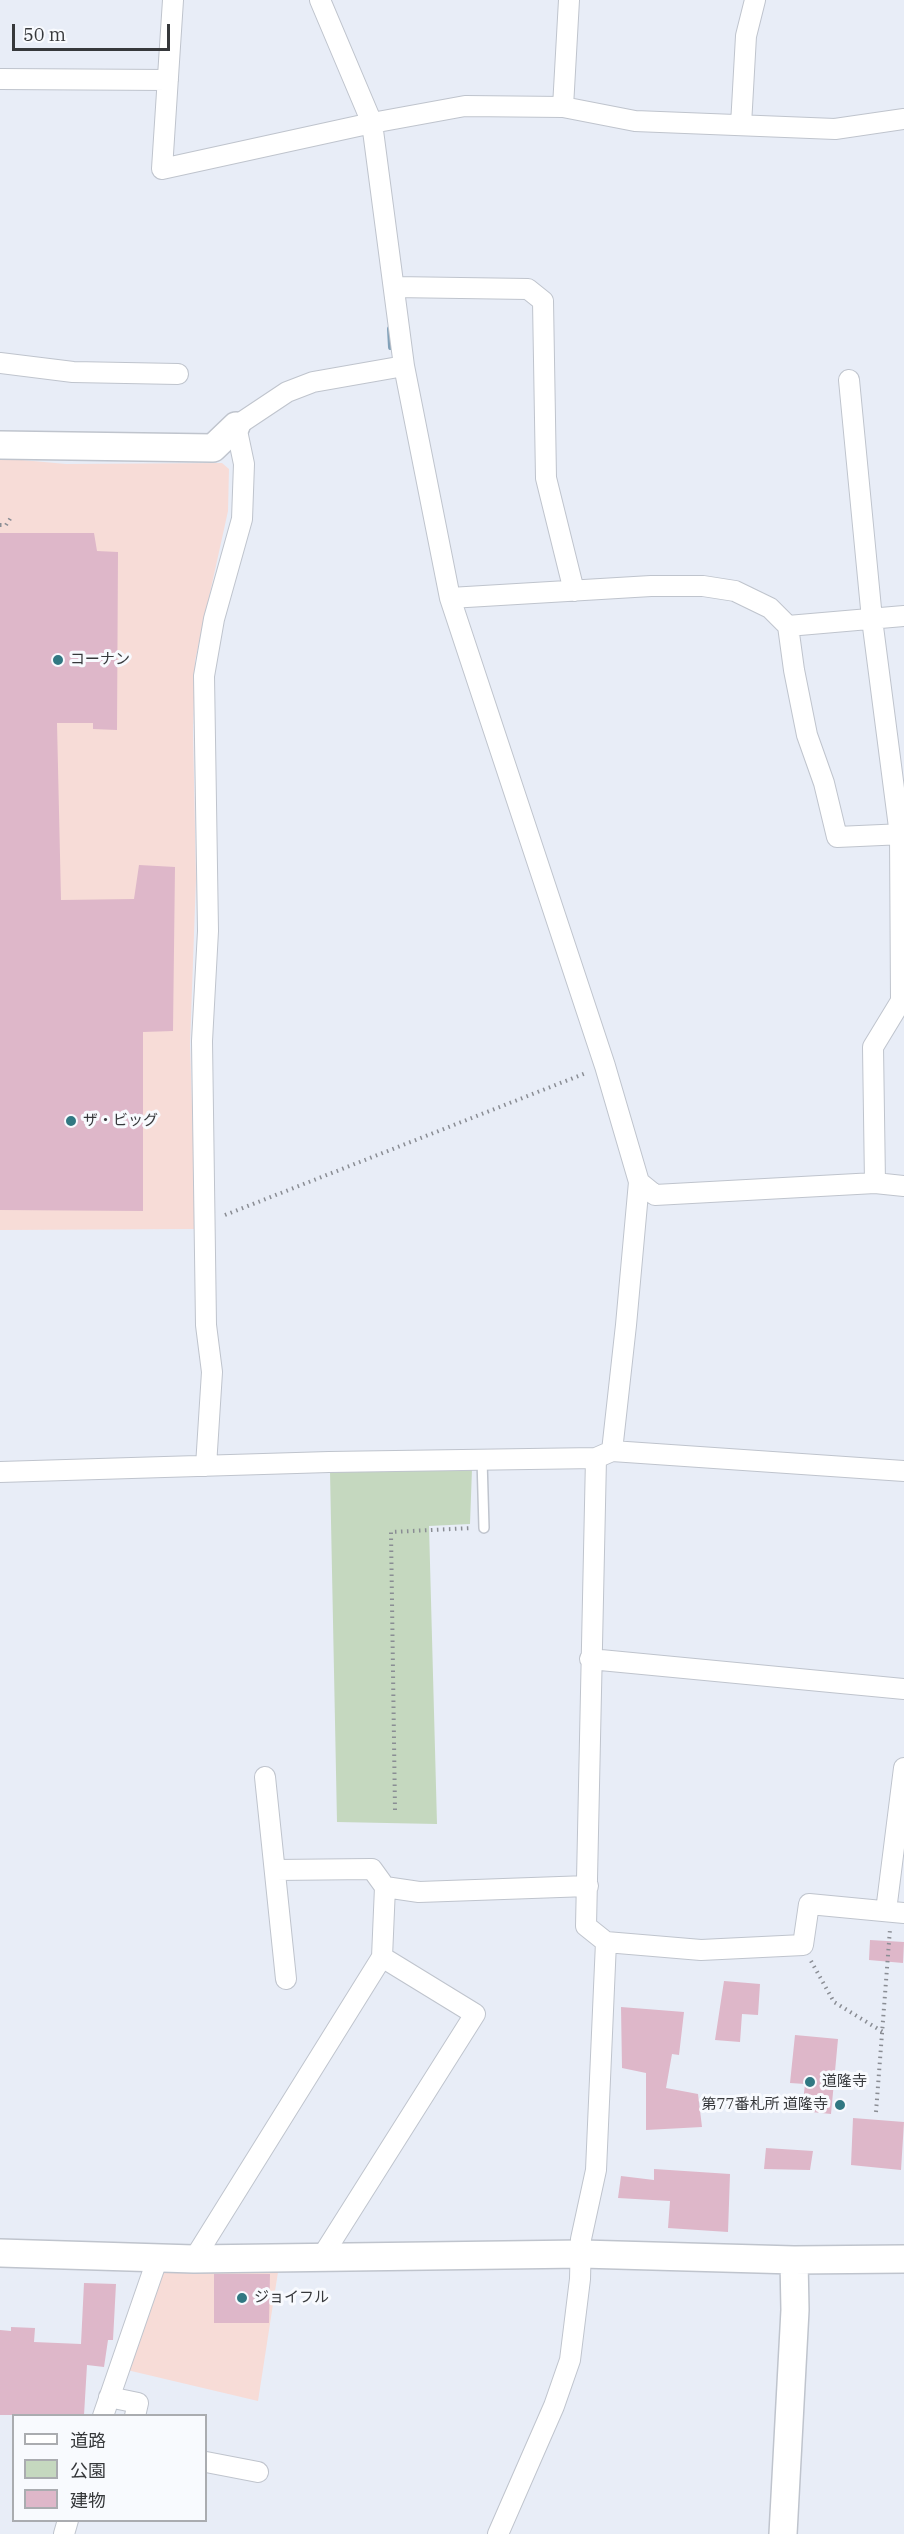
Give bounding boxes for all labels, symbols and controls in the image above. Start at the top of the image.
scale bar [15,12,172,50]
text: 50 m [23,23,66,46]
place label: コーナン [70,651,130,669]
marker: コーナン [51,653,65,667]
place label: ザ・ビッグ [83,1112,158,1130]
marker: ザ・ビッグ [64,1114,78,1128]
place label: 道隆寺 [822,2073,867,2091]
marker: 道隆寺 [803,2075,817,2089]
place label: 第77番札所 道隆寺 [702,2096,828,2114]
marker: 第77番札所 道隆寺 [833,2098,847,2112]
place label: ジョイフル [254,2289,329,2307]
marker: ジョイフル [235,2291,249,2305]
legend [12,2414,207,2522]
text: 道路 [70,2429,106,2452]
text: 公園 [70,2459,106,2482]
text: 建物 [70,2489,106,2512]

